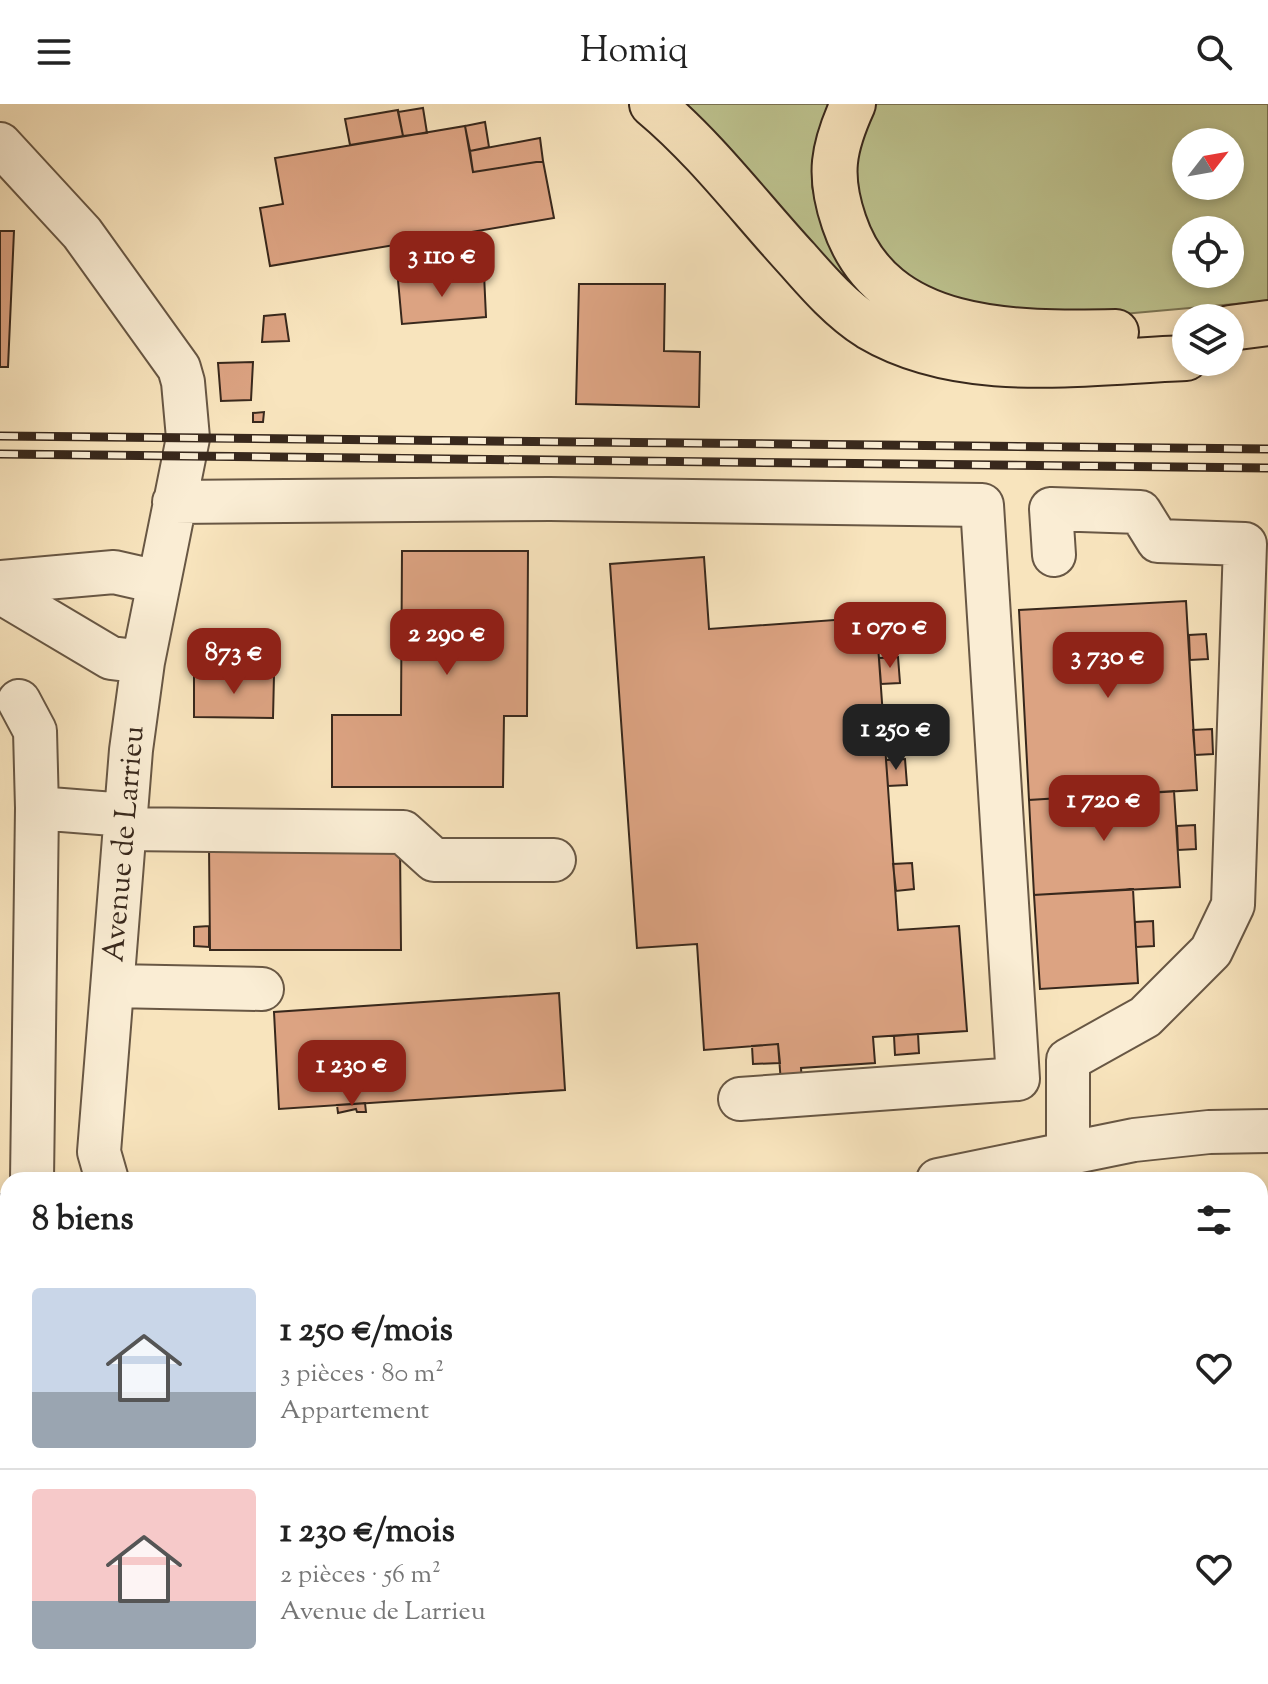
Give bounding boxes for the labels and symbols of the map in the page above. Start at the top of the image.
north arrow [1172,128,1244,200]
pin: 3 110 € [368,231,516,299]
pin: 1 070 € [816,602,964,670]
pin: 2 290 € [373,609,521,677]
pin: 873 € [178,628,290,696]
pin: 3 730 € [1034,632,1182,700]
pin: 1 250 € [822,704,970,772]
street label: Avenue de Larrieu [93,724,157,964]
pin: 1 720 € [1030,775,1178,843]
pin: 1 230 € [278,1040,426,1108]

